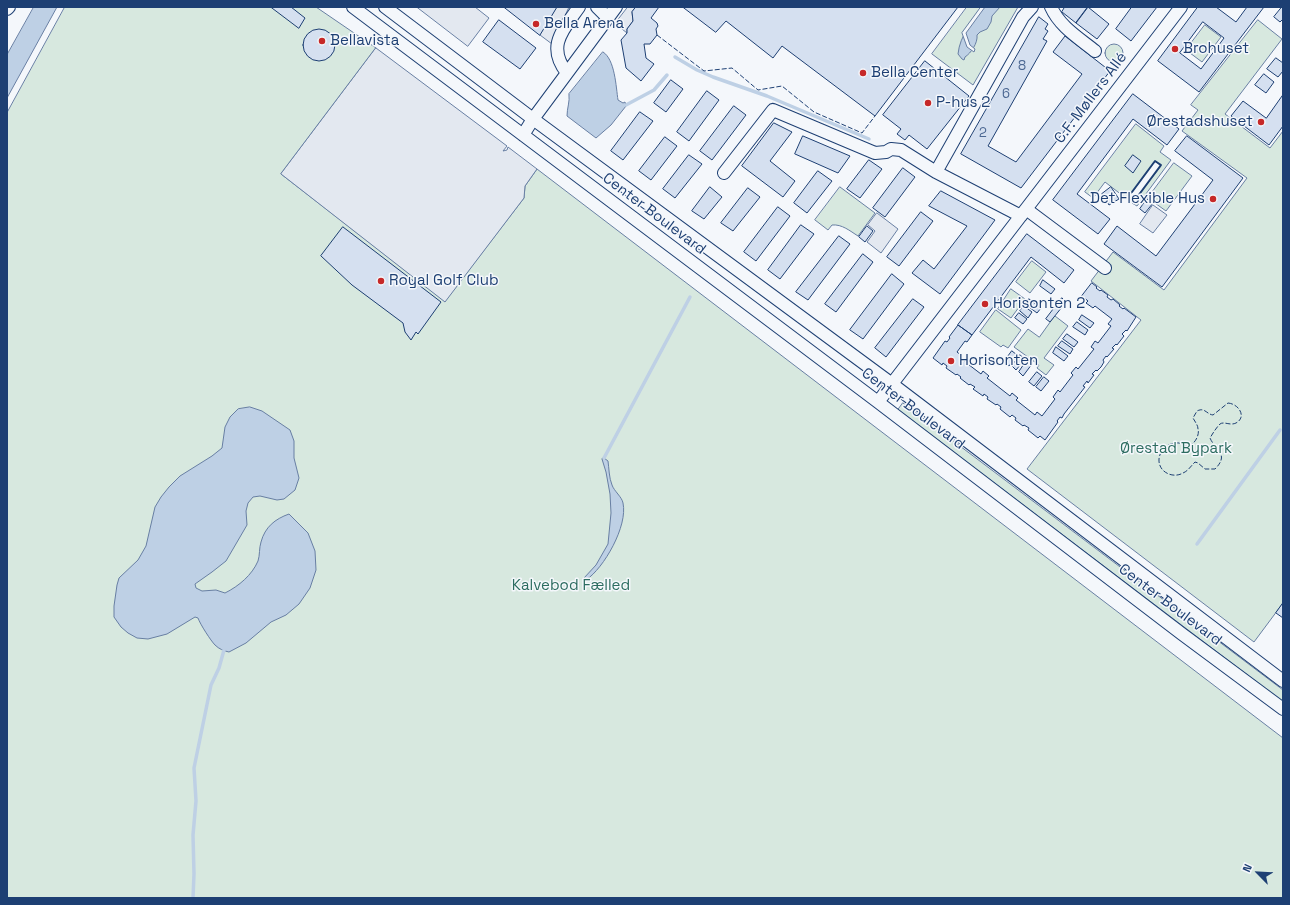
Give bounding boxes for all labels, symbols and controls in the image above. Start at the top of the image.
place label: Bella Arena [544,15,624,33]
marker: Bella Arena [531,19,541,29]
place label: Bellavista [330,32,399,50]
marker: Bellavista [317,36,327,46]
place label: Brohuset [1183,40,1249,58]
marker: Brohuset [1170,44,1180,54]
street label: C.F. Møllers Allé [1051,49,1131,147]
house number: 8 [1018,58,1026,74]
place label: Bella Center [871,64,958,82]
marker: Bella Center [858,68,868,78]
house number: 6 [1002,86,1010,102]
place label: P-hus 2 [936,94,990,112]
marker: P-hus 2 [923,98,933,108]
place label: Ørestadshuset [1146,113,1253,131]
marker: Ørestadshuset [1256,117,1266,127]
house number: 2 [979,125,987,141]
street label: Center Boulevard [599,169,709,259]
place label: Det Flexible Hus [1090,190,1205,208]
marker: Det Flexible Hus [1208,194,1218,204]
place label: Royal Golf Club [389,272,499,290]
marker: Royal Golf Club [376,276,386,286]
place label: Horisonten 2 [993,295,1085,313]
marker: Horisonten 2 [980,299,990,309]
place label: Horisonten [959,352,1038,370]
marker: Horisonten [946,356,956,366]
street label: Center Boulevard [858,364,968,454]
park label: Ørestad Bypark [1120,440,1232,458]
street label: Center Boulevard [1115,560,1225,650]
park label: Kalvebod Fælled [512,577,630,595]
north arrow [1238,853,1278,893]
text: N [1239,862,1255,874]

